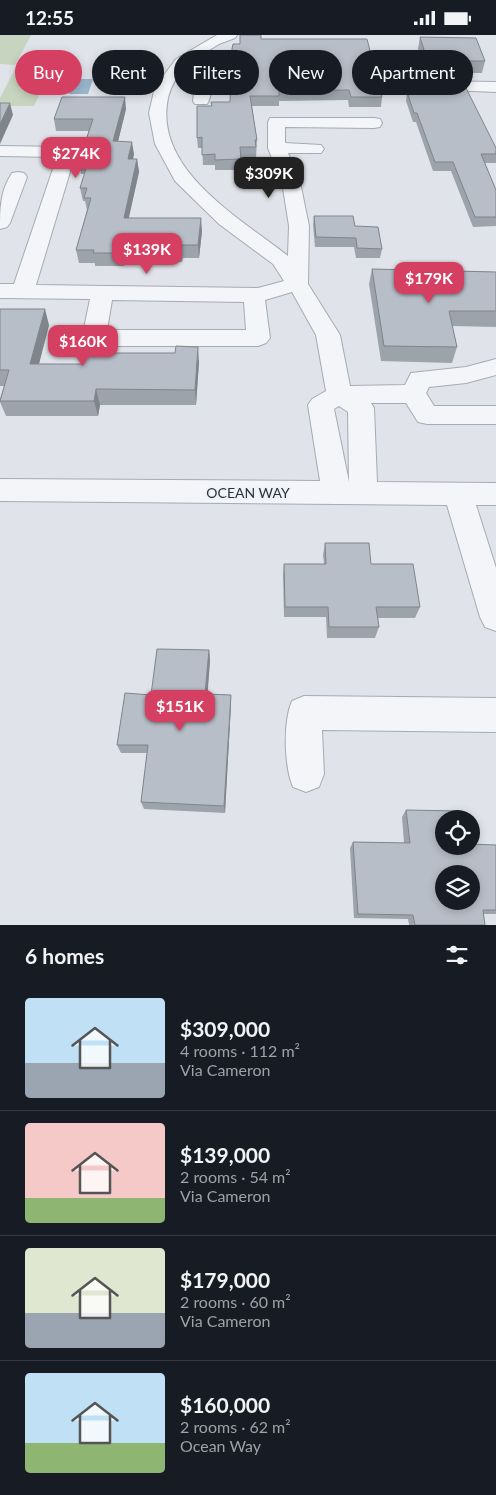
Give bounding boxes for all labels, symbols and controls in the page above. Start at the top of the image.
text: 12:55 [25,6,74,29]
chip: Buy [15,50,82,95]
chip: Rent [92,50,164,95]
chip: Filters [174,50,259,95]
chip: New [269,50,342,95]
chip: Apartment [352,50,473,95]
pin: $274K [41,137,111,179]
text: $274K [52,143,100,162]
pin: $309K [234,156,304,199]
text: $309K [245,163,293,182]
pin: $139K [112,233,182,275]
text: $139K [123,239,171,258]
pin: $179K [394,261,464,304]
text: $179K [405,268,453,287]
pin: $160K [48,325,118,367]
text: $160K [59,331,107,350]
street label: OCEAN WAY [206,484,290,501]
pin: $151K [145,689,215,732]
text: $151K [156,696,204,715]
map controls [435,810,480,910]
button: locate [435,810,480,855]
button: layers [435,865,480,910]
icon: filters [443,941,471,969]
text: 6 homes [25,943,104,968]
text: $309,000 [180,1016,270,1041]
icon: home [65,1018,125,1078]
text: 4 rooms · 112 m² [180,1041,300,1060]
text: Via Cameron [180,1060,270,1079]
text: $139,000 [180,1142,270,1167]
icon: home [65,1143,125,1203]
text: 2 rooms · 54 m² [180,1167,291,1186]
text: Via Cameron [180,1186,270,1205]
text: $179,000 [180,1267,270,1292]
icon: home [65,1268,125,1328]
text: 2 rooms · 60 m² [180,1292,291,1311]
text: Via Cameron [180,1311,270,1330]
text: $160,000 [180,1392,270,1417]
icon: home [65,1393,125,1453]
text: 2 rooms · 62 m² [180,1417,291,1436]
text: Ocean Way [180,1436,261,1455]

